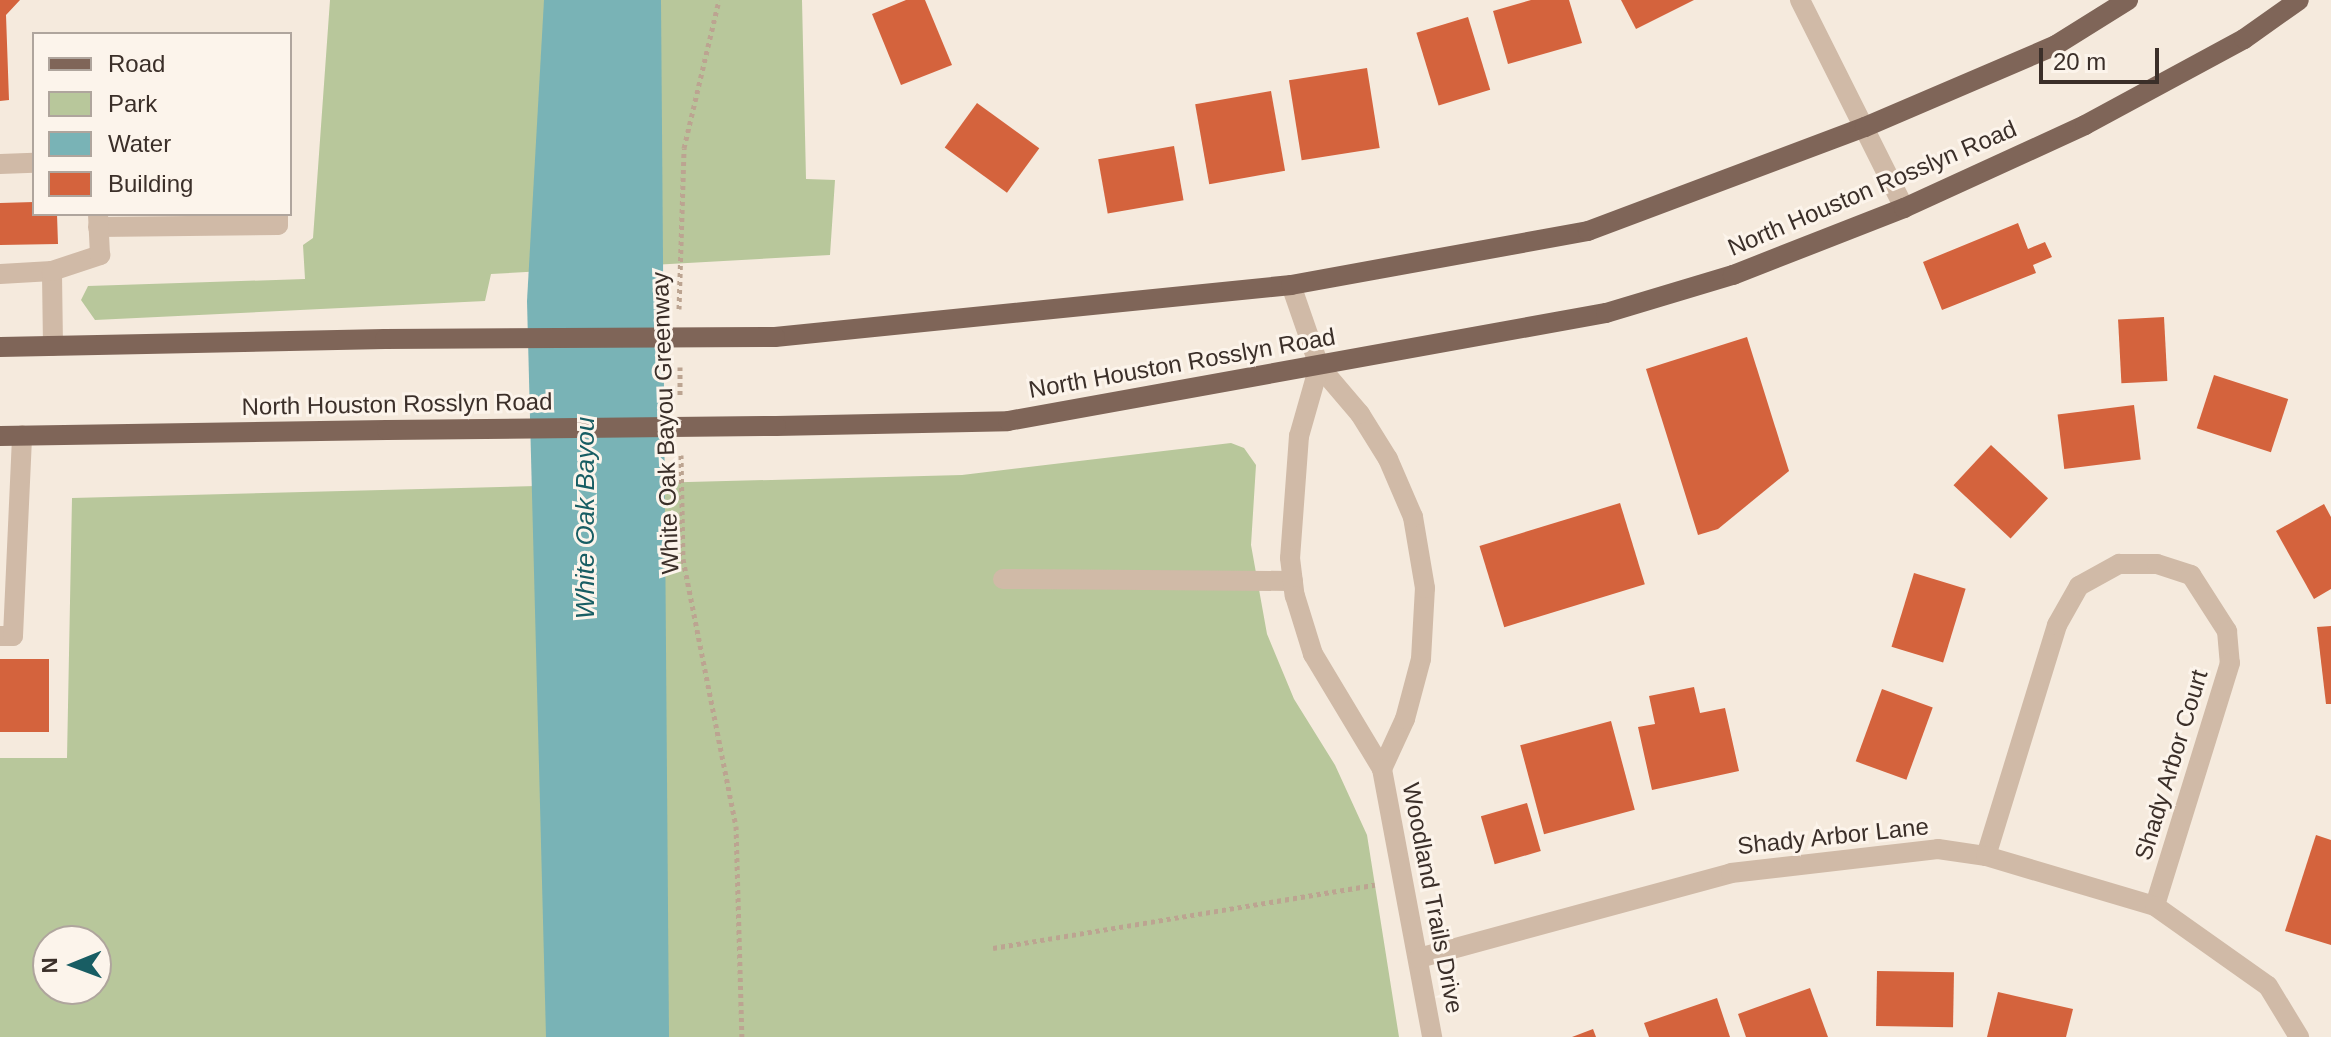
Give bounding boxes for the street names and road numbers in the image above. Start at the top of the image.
street label: North Houston Rosslyn Road [1723,114,2021,262]
street label: White Oak Bayou Greenway [645,271,685,575]
street label: North Houston Rosslyn Road [1026,322,1338,404]
street label: North Houston Rosslyn Road [241,387,553,421]
street label: Shady Arbor Court [2128,666,2214,864]
street label: Woodland Trails Drive [1396,780,1470,1016]
street label: Shady Arbor Lane [1735,812,1931,860]

